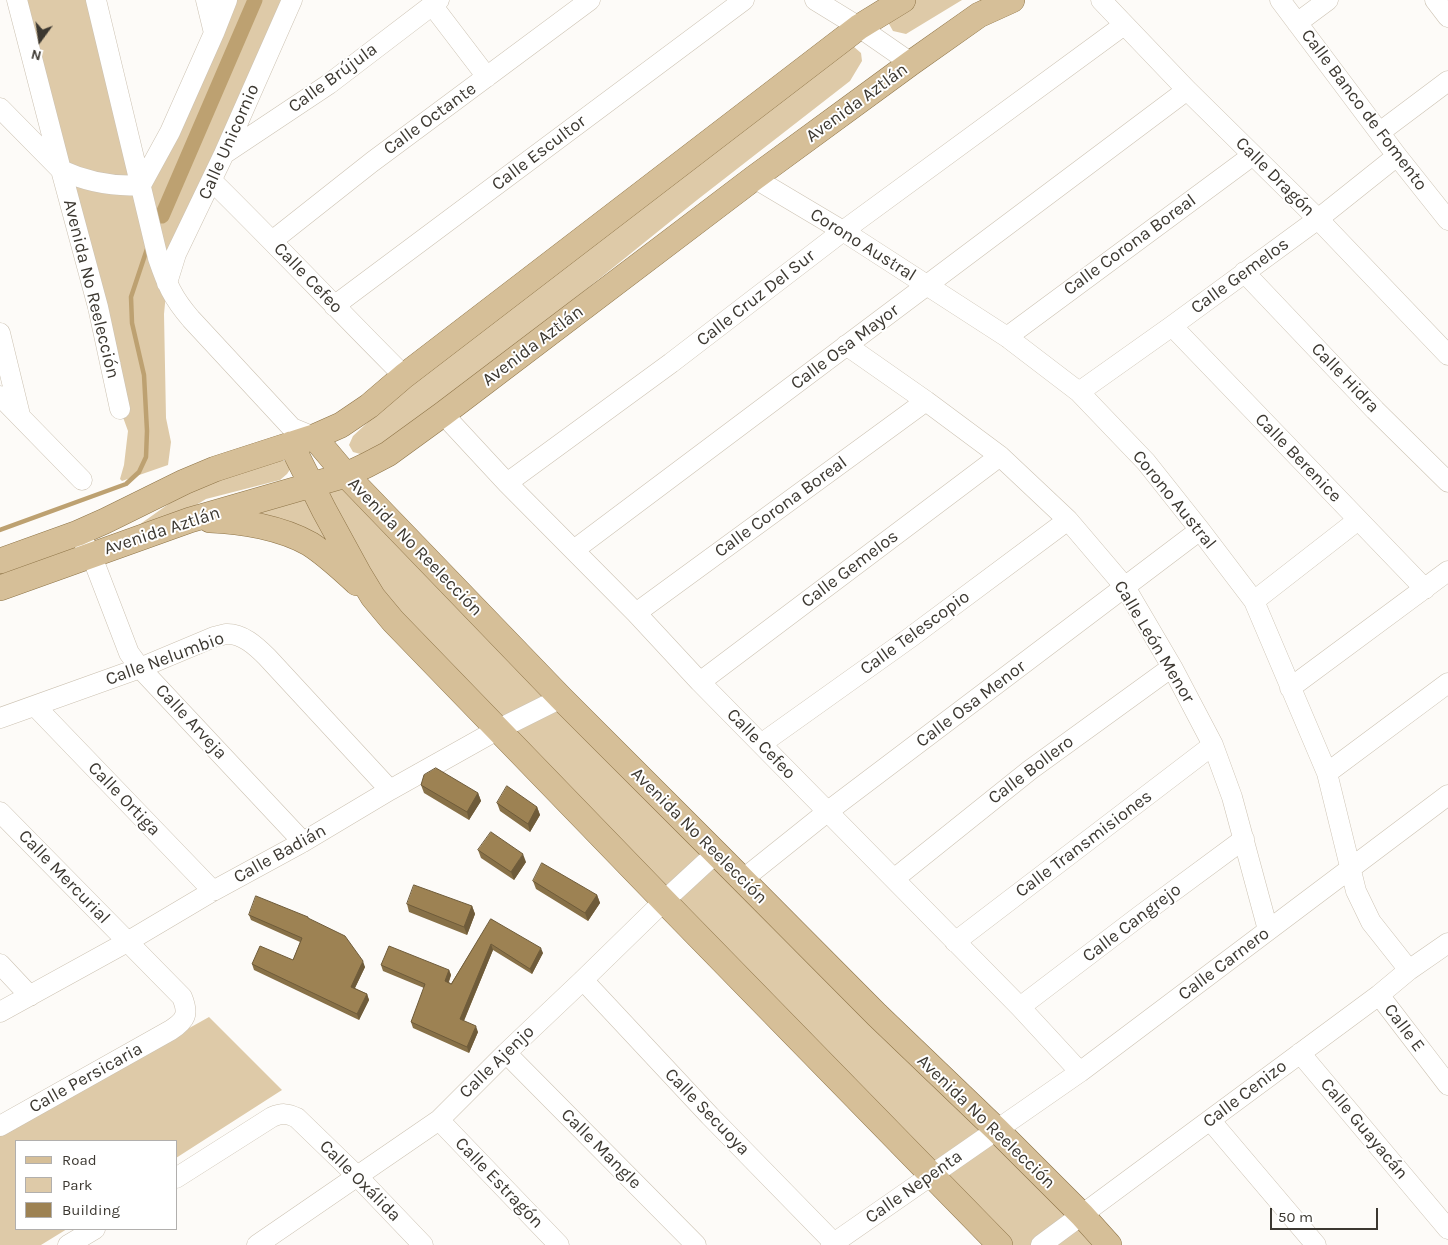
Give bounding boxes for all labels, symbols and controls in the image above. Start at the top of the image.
north arrow [15,15,65,65]
street label: Calle Banco de Fomento [1296,25,1432,195]
street label: Calle Brújula [284,39,382,117]
text: N [29,46,43,65]
street label: Avenida Aztlán [802,59,912,147]
street label: Calle Octante [380,78,480,160]
street label: Calle Unicornio [194,81,264,203]
street label: Calle Escultor [488,111,590,195]
street label: Calle Dragón [1231,133,1319,221]
street label: Calle Corona Boreal [1060,190,1200,300]
street label: Avenida No Reelección [58,197,124,381]
street label: Corono Austral [806,204,920,286]
street label: Calle Gemelos [1187,233,1293,319]
street label: Calle Cefeo [269,238,347,318]
street label: Calle Cruz Del Sur [692,245,820,351]
street label: Calle Osa Mayor [787,299,903,395]
street label: Avenida Aztlán [478,301,588,391]
street label: Calle Hidra [1306,338,1384,418]
street label: Calle Berenice [1250,409,1346,507]
street label: Corono Austral [1127,446,1221,554]
street label: Calle Corona Boreal [711,452,851,562]
street label: Avenida No Reelección [343,473,487,621]
street label: Avenida Aztlán [101,502,223,560]
street label: Calle Gemelos [797,526,903,612]
street label: Calle León Menor [1109,577,1199,707]
street label: Calle Telescopio [856,586,974,680]
street label: Calle Nelumbio [103,628,227,690]
street label: Calle Osa Menor [912,656,1030,752]
street label: Calle Arveja [151,680,231,764]
street label: Calle Cefeo [722,704,800,784]
street label: Calle Bollero [984,731,1078,809]
street label: Calle Ortiga [83,757,165,841]
street label: Avenida No Reelección [626,763,772,909]
street label: Calle Transmisiones [1011,786,1157,902]
street label: Calle Badián [230,820,330,888]
street label: Calle Mercurial [14,825,114,929]
street label: Calle Cangrejo [1078,879,1186,967]
street label: Calle Carnero [1174,923,1274,1005]
street label: Calle E [1379,1000,1429,1056]
street label: Calle Ajenjo [455,1021,539,1103]
street label: Calle Persicaria [26,1038,146,1118]
street label: Avenida No Reelección [912,1050,1060,1194]
street label: Calle Cenizo [1199,1055,1291,1133]
street label: Calle Secuoya [660,1064,754,1160]
street label: Calle Guayacán [1315,1074,1413,1184]
street label: Calle Mangle [556,1104,646,1194]
street label: Calle Estragón [450,1133,548,1233]
street label: Calle Oxálida [315,1136,405,1226]
legend [15,1140,178,1230]
street label: Calle Nepenta [861,1146,967,1228]
text: Road [62,1151,97,1169]
text: Park [62,1176,92,1194]
scale bar [1273,1198,1380,1230]
text: Building [62,1201,120,1219]
text: 50 m [1278,1208,1313,1226]

